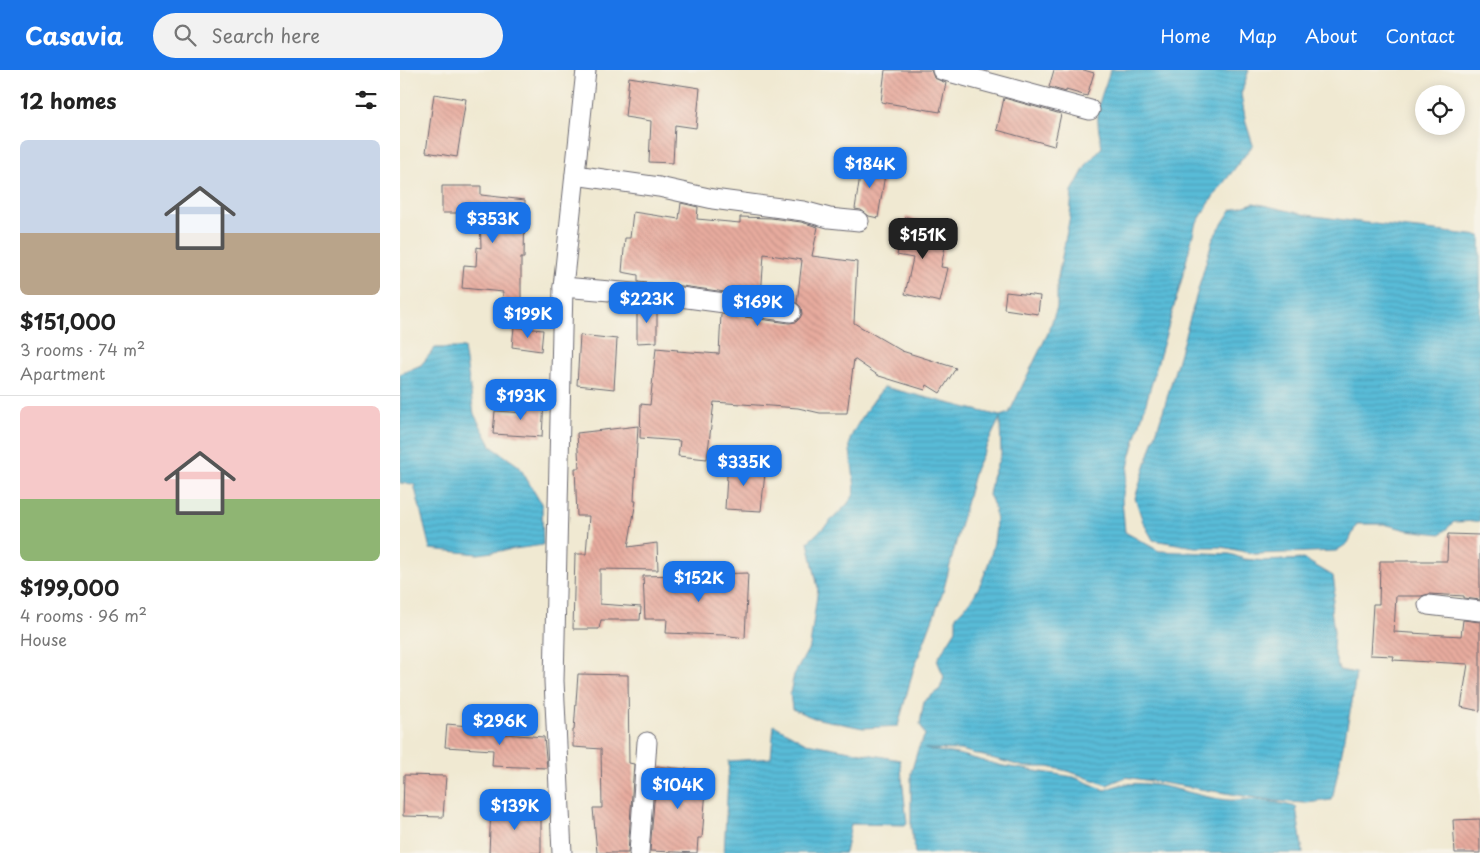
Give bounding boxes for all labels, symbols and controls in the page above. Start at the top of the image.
search box [153,13,503,58]
text: Casavia [25,17,123,53]
icon: search [171,21,199,49]
text: Search here [211,21,320,49]
text: Home [1160,22,1210,49]
text: Map [1238,22,1277,49]
text: About [1305,22,1357,49]
text: Contact [1385,22,1455,49]
text: 12 homes [20,84,117,116]
map controls [1415,85,1465,135]
button: locate [1415,85,1465,135]
icon: filters [352,86,380,114]
pin: $184K [835,146,905,189]
text: $184K [845,151,895,175]
icon: home [155,173,245,263]
pin: $353K [458,202,528,244]
text: $353K [467,206,519,230]
pin: $151K [888,218,958,260]
text: $151K [900,222,946,246]
pin: $223K [612,282,682,324]
pin: $169K [723,284,793,327]
text: $223K [620,286,674,310]
text: $169K [733,289,783,313]
pin: $199K [493,296,563,339]
text: $199K [504,301,552,325]
text: $151,000 [20,305,116,337]
text: 3 rooms · 74 m² [20,337,145,361]
text: Apartment [20,361,105,385]
pin: $193K [486,378,556,421]
text: $193K [496,383,546,407]
icon: home [155,438,245,528]
pin: $335K [709,444,779,487]
text: $335K [718,449,770,473]
pin: $152K [664,560,734,603]
text: $152K [674,565,724,589]
text: $199,000 [20,571,119,603]
text: 4 rooms · 96 m² [20,603,147,627]
text: House [20,627,67,651]
pin: $296K [465,704,535,746]
text: $296K [473,708,527,732]
pin: $104K [643,768,713,810]
text: $104K [652,772,704,796]
pin: $139K [480,788,550,831]
text: $139K [491,793,539,817]

